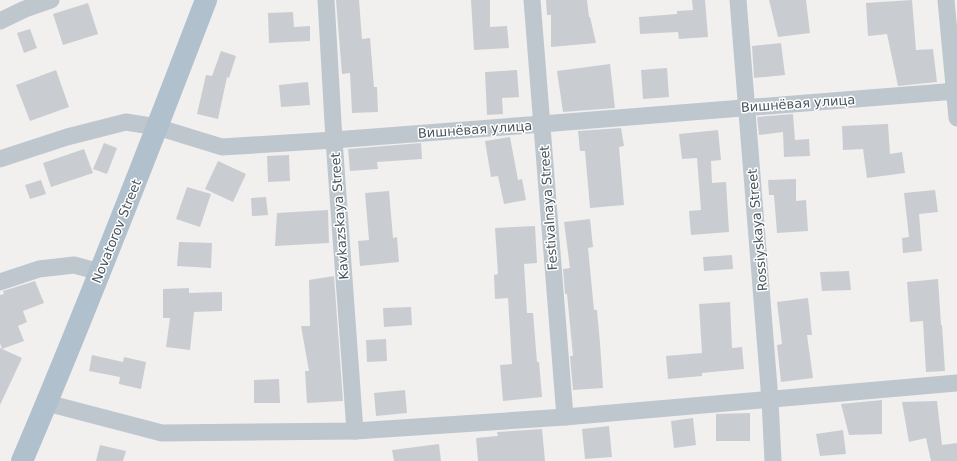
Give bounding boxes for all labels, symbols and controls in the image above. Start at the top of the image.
street label: Вишнёвая улица [740,92,856,115]
street label: Вишнёвая улица [417,118,533,141]
street label: Festivalnaya Street [537,145,560,271]
street label: Kavkazskaya Street [328,152,351,280]
street label: Rossiyskaya Street [745,168,770,292]
street label: Novatorov Street [89,177,144,285]

